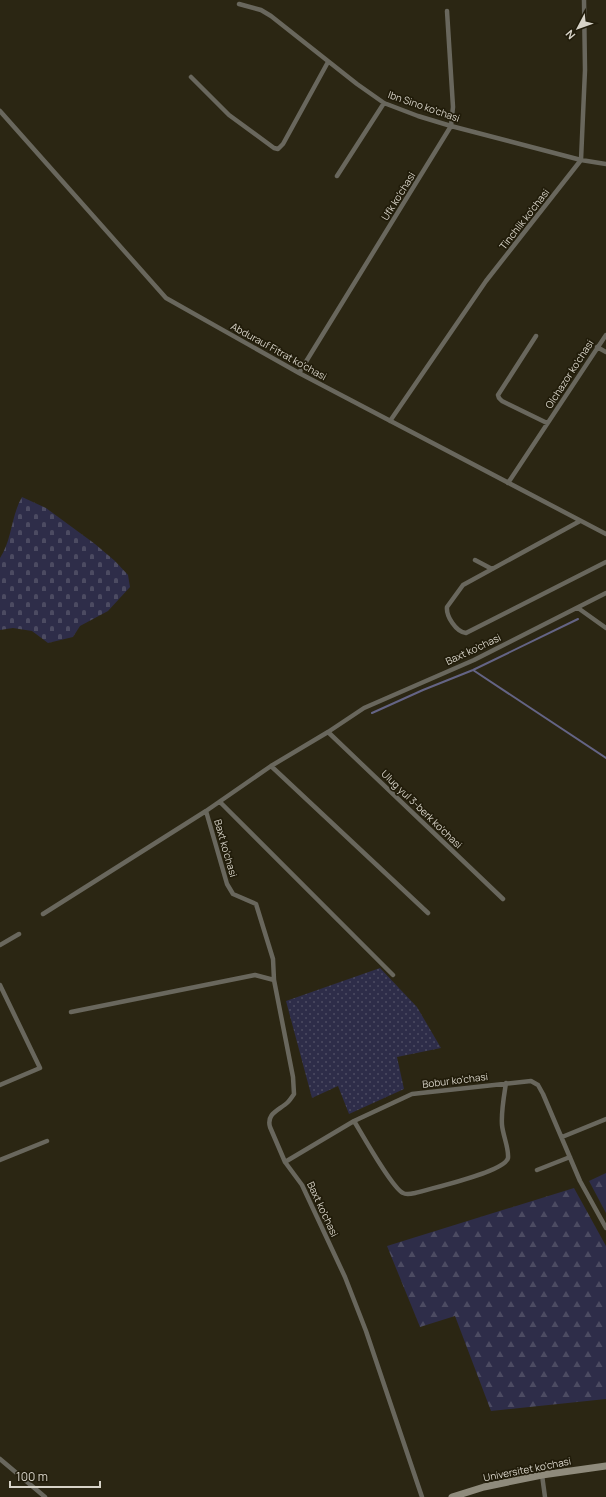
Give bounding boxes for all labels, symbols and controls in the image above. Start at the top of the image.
north arrow [558,8,598,48]
text: N [562,27,578,43]
street label: Ibn Sino ko'chasi [386,87,462,125]
street label: Ufk ko'chasi [378,169,418,223]
street label: Tinchlik ko'chasi [496,186,552,252]
street label: Abdurauf Fitrat ko'chasi [229,319,329,383]
street label: Olchazor ko'chasi [541,337,597,411]
street label: Baxt ko'chasi [443,630,503,668]
street label: Ulug yul 3-berk ko'chasi [379,767,465,851]
street label: Baxt ko'chasi [211,817,241,879]
street label: Bobur ko'chasi [421,1069,489,1091]
street label: Baxt ko'chasi [304,1179,342,1239]
street label: Universitet ko'chasi [482,1454,572,1484]
scale bar [10,1463,100,1489]
text: 100 m [16,1468,48,1485]

